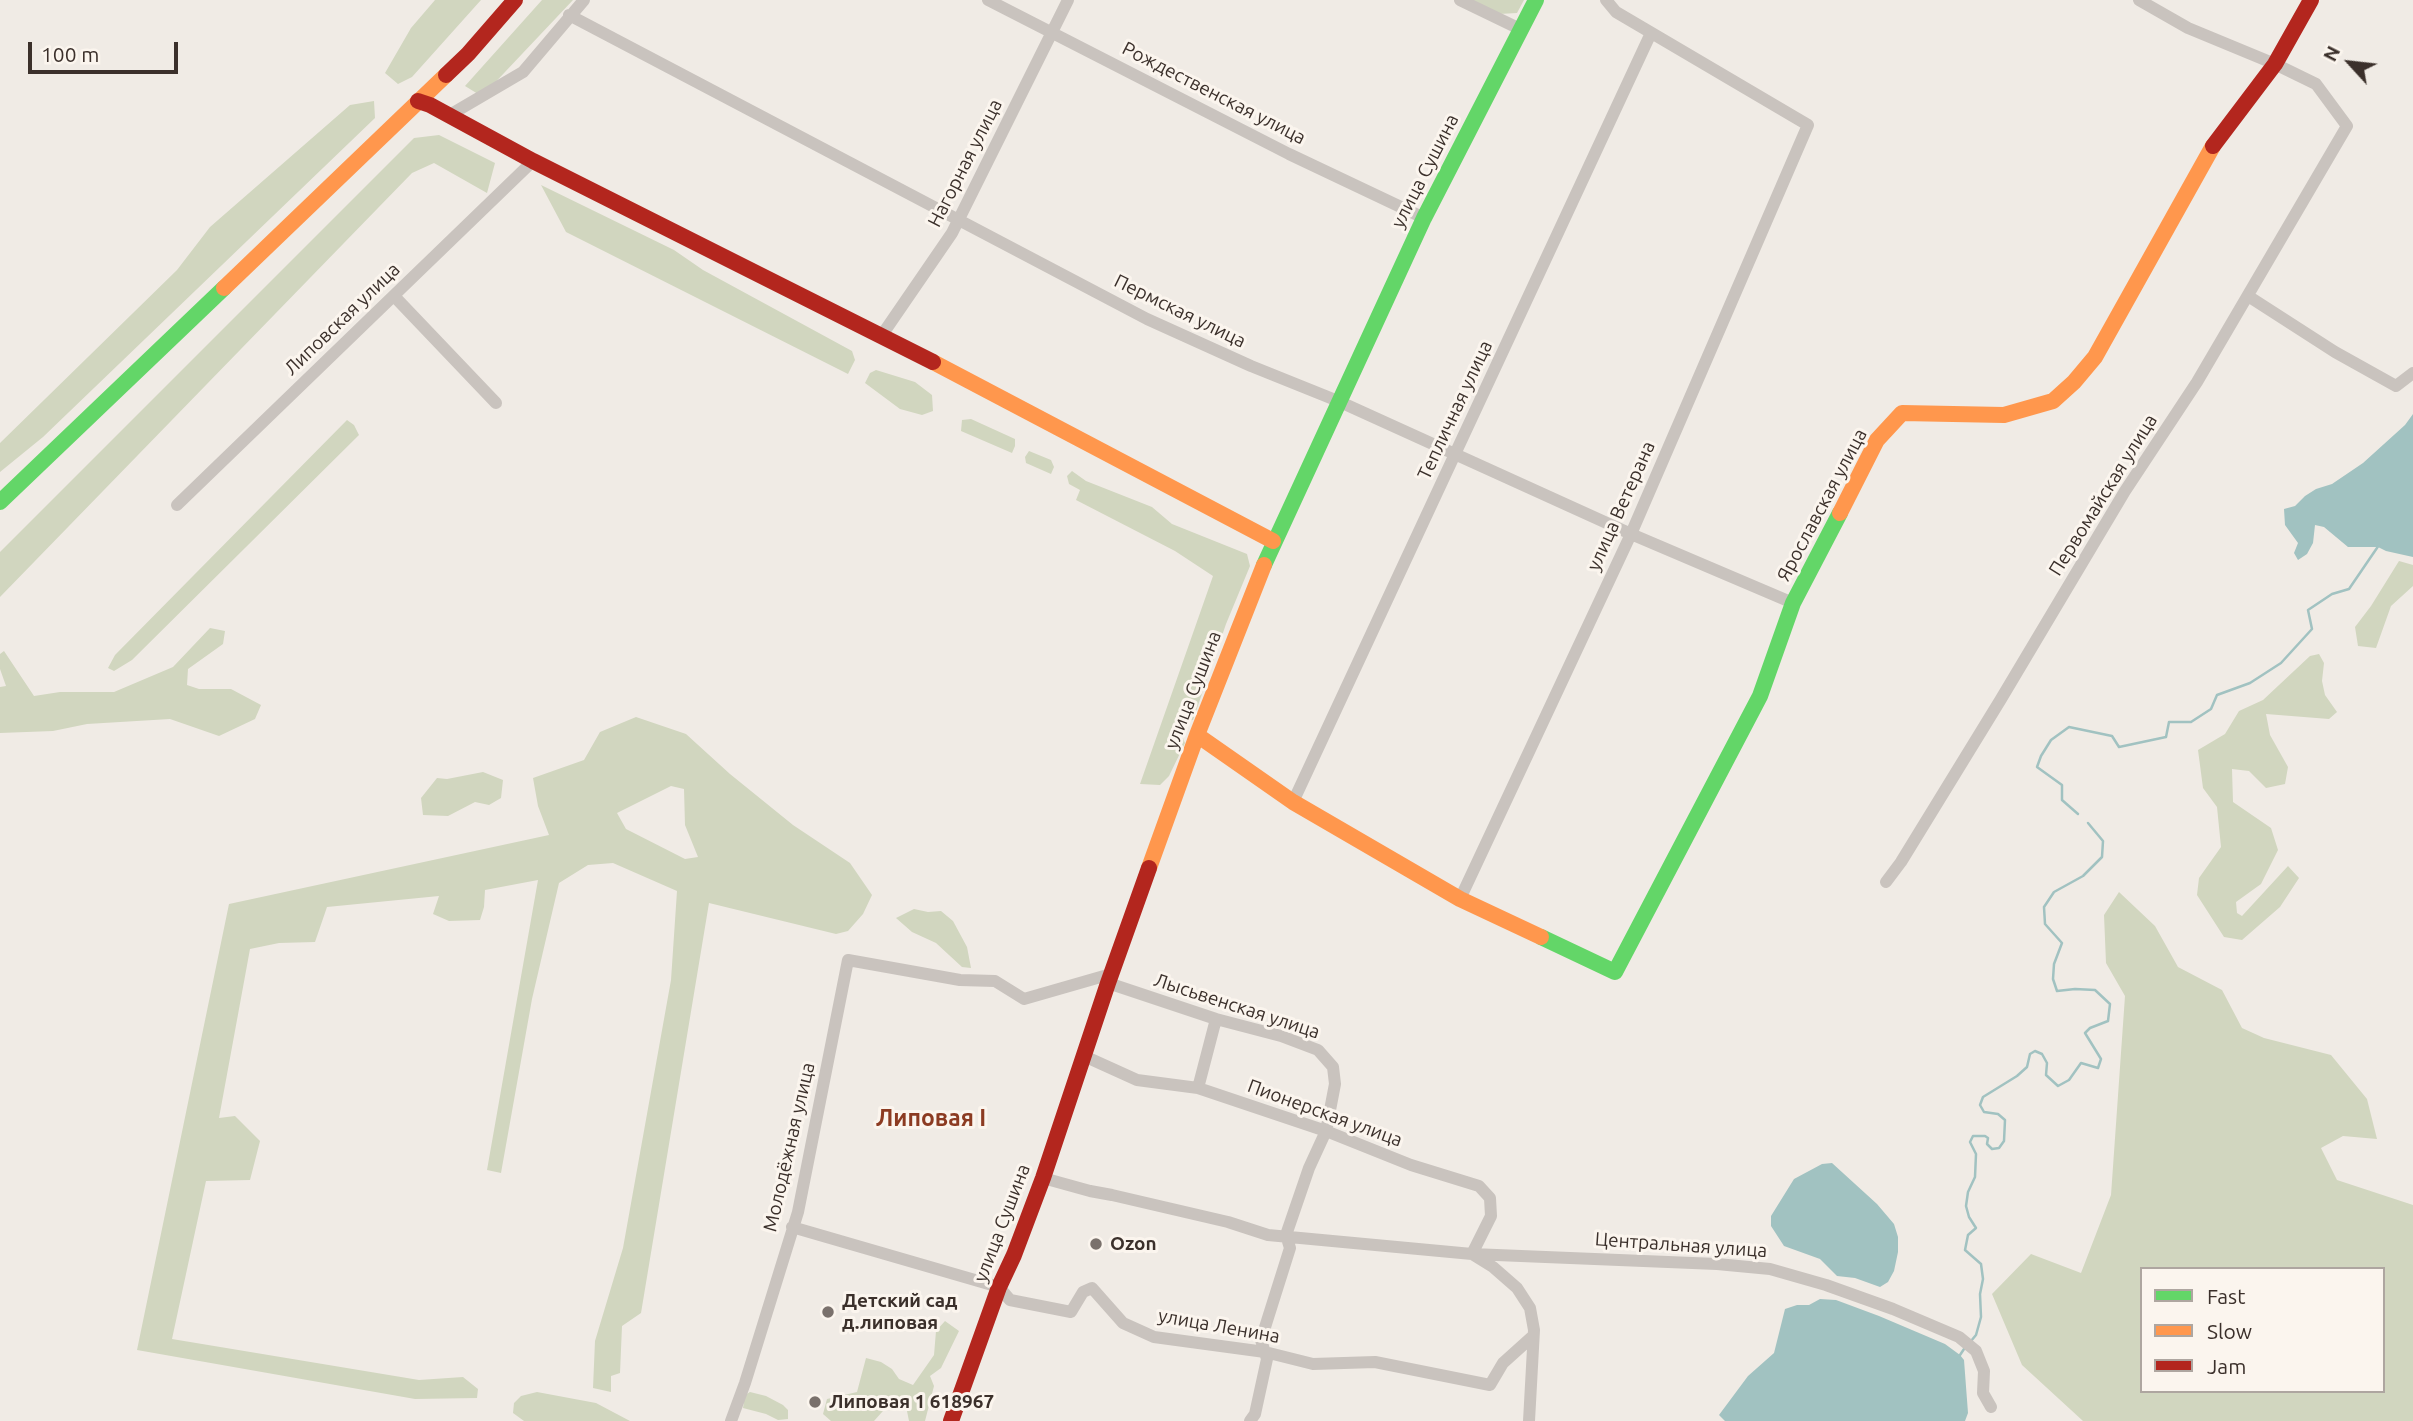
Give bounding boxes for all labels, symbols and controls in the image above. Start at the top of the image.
scale bar [32,28,182,72]
north arrow [2315,28,2385,98]
street label: Рождественская улица [1119,37,1309,149]
text: 100 m [41,42,99,66]
text: N [2318,42,2344,65]
street label: Нагорная улица [923,95,1007,231]
street label: улица Сушина [1387,110,1463,232]
street label: Липовская улица [279,258,405,380]
street label: Пермская улица [1111,269,1249,353]
street label: Тепличная улица [1413,337,1497,483]
street label: Первомайская улица [2044,410,2162,580]
street label: Ярославская улица [1772,425,1872,585]
street label: улица Ветерана [1582,438,1660,574]
street label: улица Сушина [1160,628,1226,752]
street label: Лысьвенская улица [1151,968,1323,1044]
street label: Молодёжная улица [758,1060,820,1234]
street label: Пионерская улица [1244,1074,1406,1152]
district label: Липовая I [876,1104,986,1132]
street label: улица Сушина [969,1161,1035,1285]
street label: Центральная улица [1594,1228,1768,1262]
place label: Ozon [1110,1233,1157,1255]
marker: Ozon [1088,1236,1104,1252]
legend [2140,1267,2385,1393]
text: Fast [2207,1284,2245,1308]
place label: Детский сад д.липовая [842,1290,958,1334]
marker: Детский сад д.липовая [820,1304,836,1320]
street label: улица Ленина [1156,1304,1282,1348]
text: Slow [2207,1319,2252,1343]
text: Jam [2207,1354,2246,1378]
place label: Липовая 1 618967 [829,1391,994,1413]
marker: Липовая 1 618967 [807,1394,823,1410]

